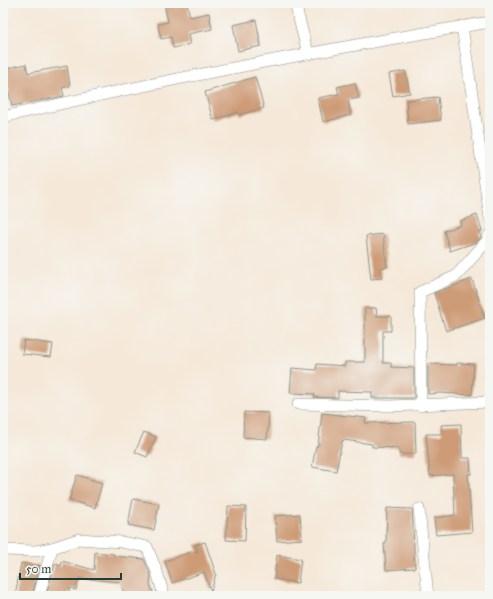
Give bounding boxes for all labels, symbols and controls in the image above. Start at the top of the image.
scale bar [20,555,121,581]
text: 50 m [26,562,51,576]

